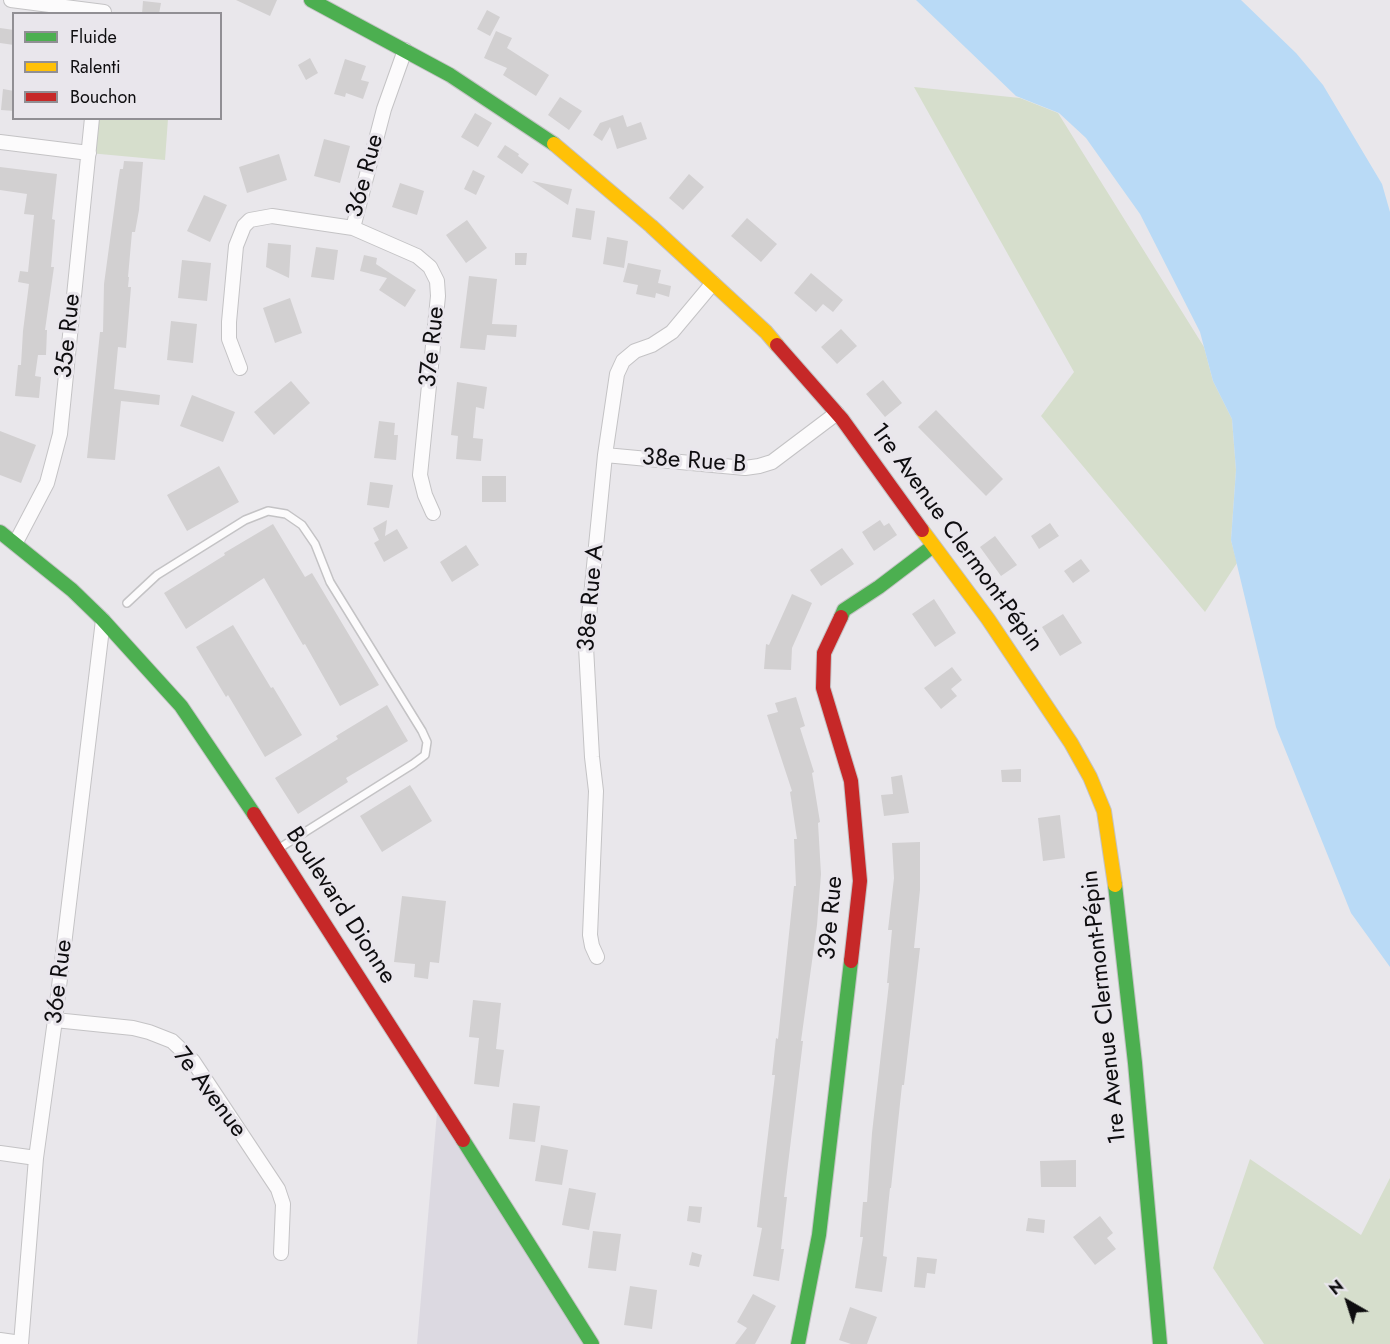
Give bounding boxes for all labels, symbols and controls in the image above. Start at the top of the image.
legend [12,12,222,120]
text: Fluide [70,24,117,50]
text: Ralenti [70,54,121,80]
text: Bouchon [70,84,137,110]
street label: 36e Rue [341,131,391,221]
street label: 35e Rue [50,292,88,380]
street label: 37e Rue [414,305,452,389]
street label: 1re Avenue Clermont-Pépin [863,418,1049,658]
street label: 38e Rue B [641,444,747,480]
street label: 38e Rue A [573,543,611,653]
street label: Boulevard Dionne [279,822,401,990]
street label: 1re Avenue Clermont-Pépin [1076,869,1134,1145]
street label: 39e Rue [814,875,850,961]
street label: 36e Rue [41,938,79,1026]
street label: 7e Avenue [166,1042,252,1144]
north arrow [1318,1272,1378,1332]
text: N [1324,1275,1349,1301]

